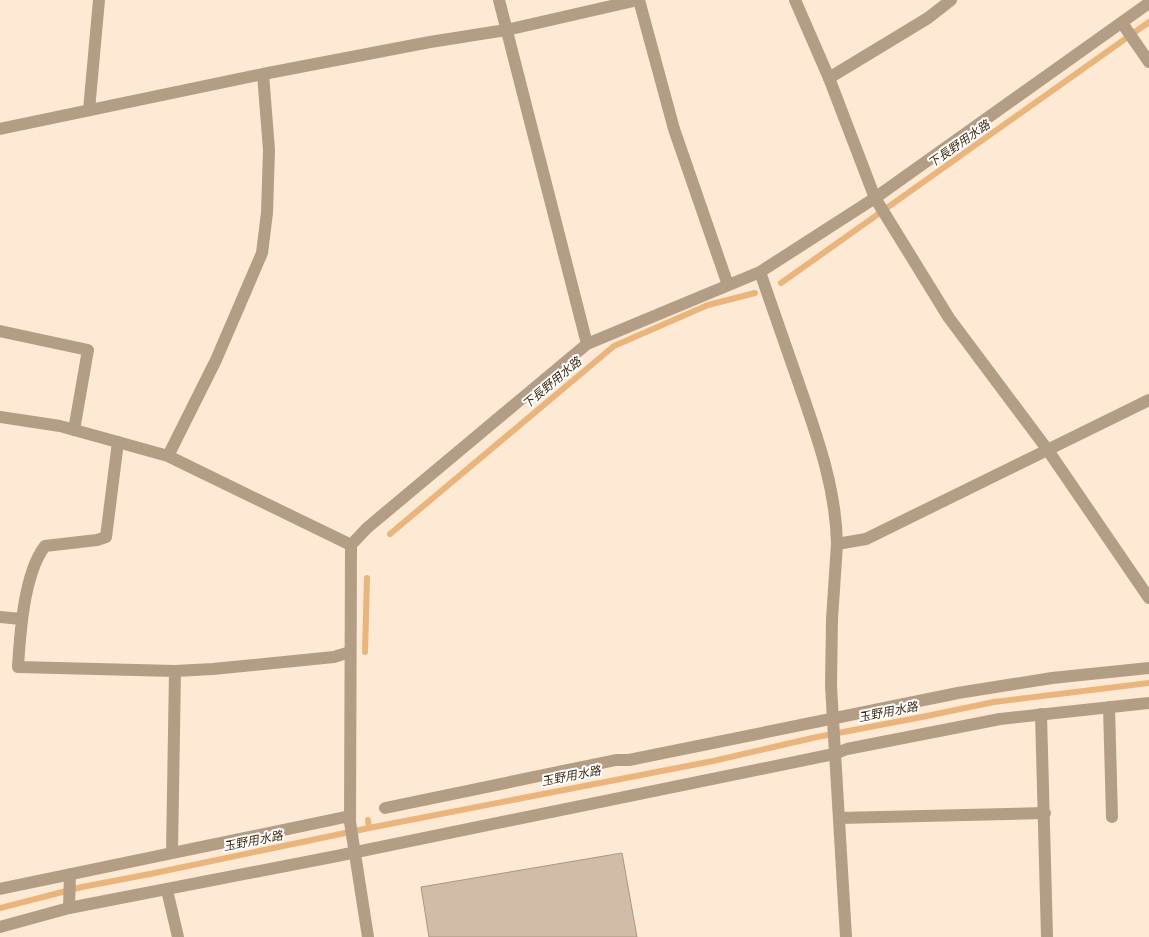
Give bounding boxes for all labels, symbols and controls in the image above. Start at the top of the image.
water label: 下長野用水路 [925,117,993,170]
water label: 下長野用水路 [520,354,585,412]
water label: 玉野用水路 [857,699,920,725]
water label: 玉野用水路 [540,763,603,789]
water label: 玉野用水路 [222,828,285,854]

